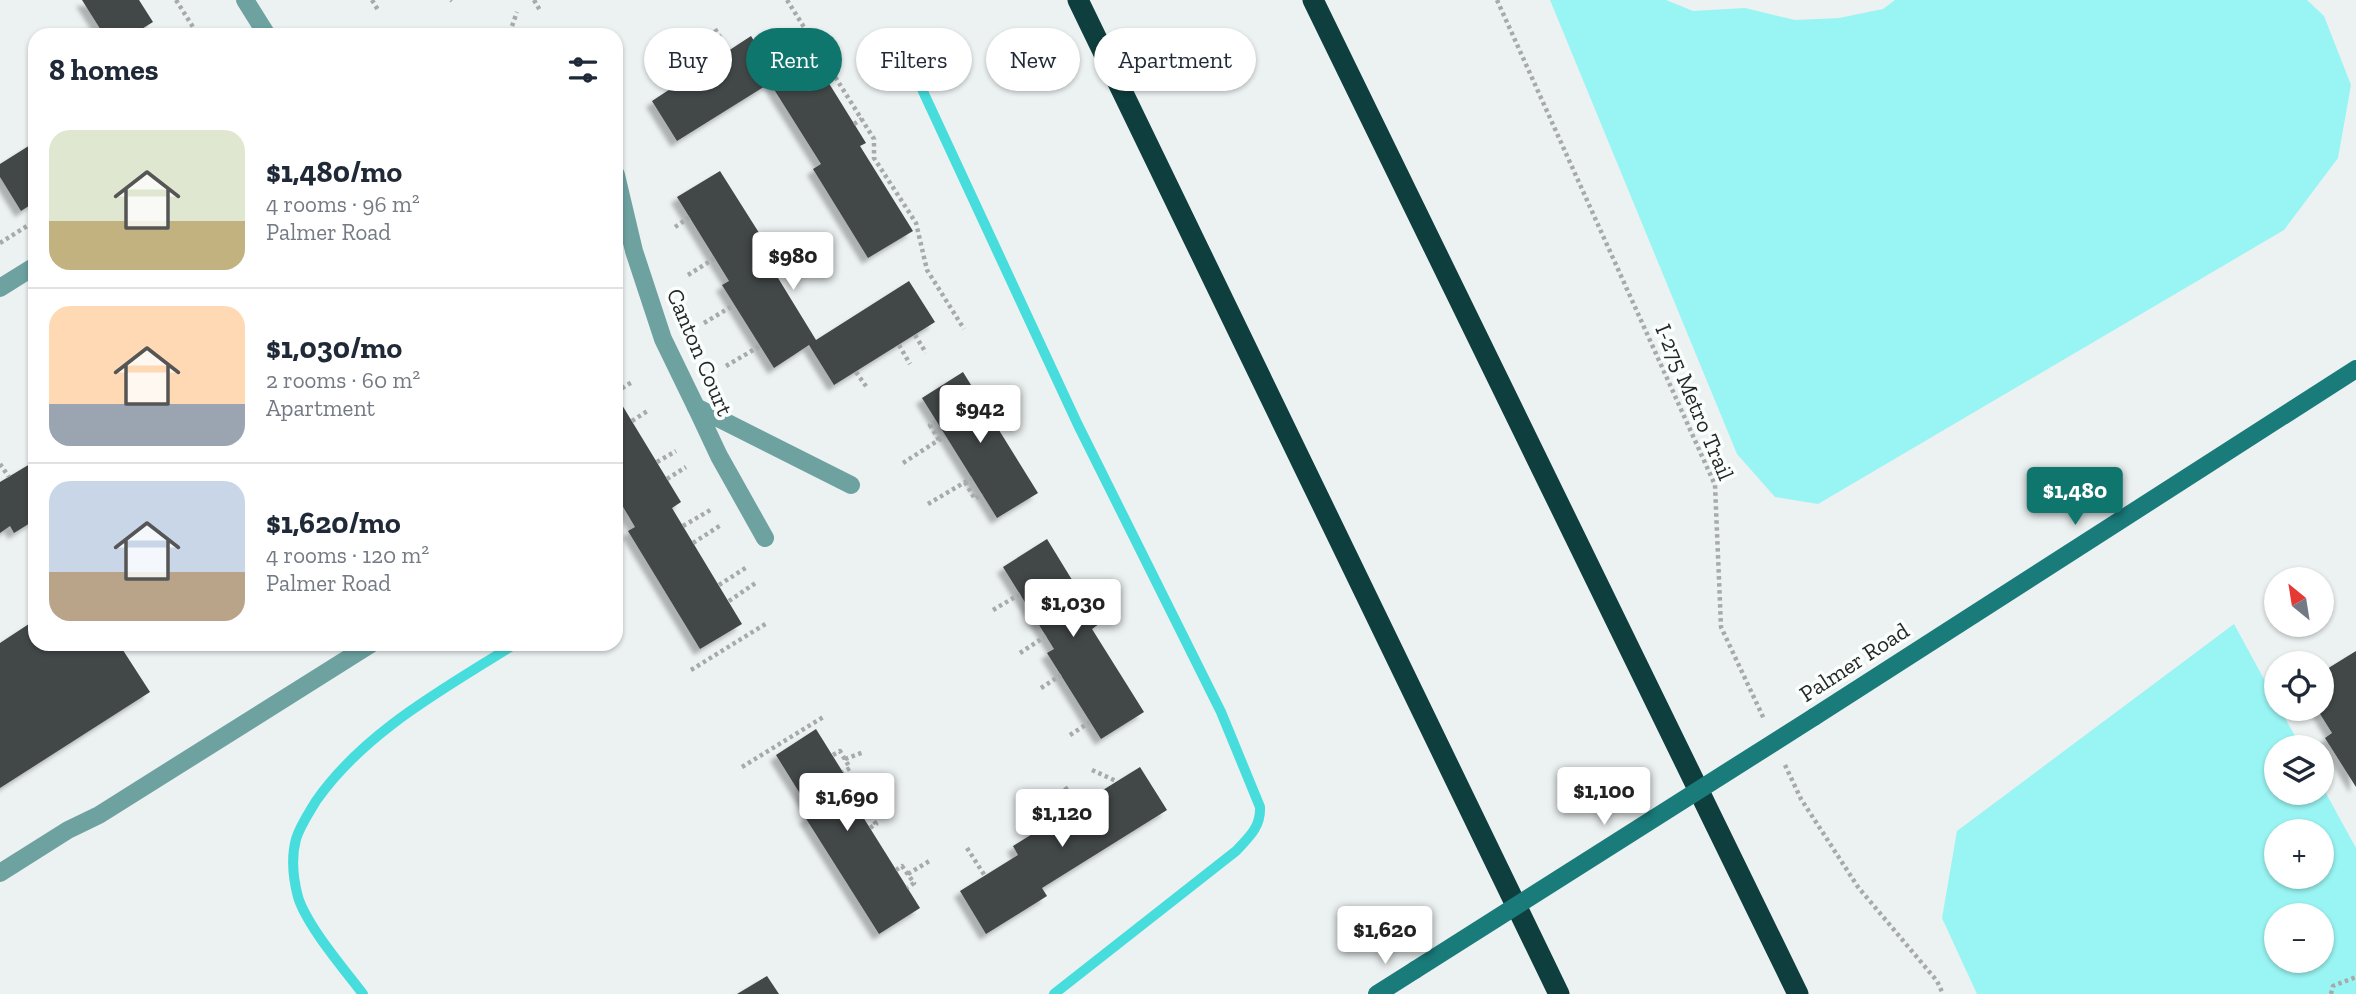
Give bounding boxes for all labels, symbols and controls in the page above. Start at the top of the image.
chip: Buy [644,28,732,91]
chip: Rent [746,28,842,91]
chip: Filters [856,28,972,91]
chip: New [986,28,1080,91]
chip: Apartment [1094,28,1256,91]
icon: filters [564,51,602,89]
text: 8 homes [49,52,158,88]
text: $1,480/mo [266,154,402,190]
icon: home [105,158,189,242]
text: 4 rooms · 96 m² [266,190,420,218]
text: Palmer Road [266,218,391,246]
pin: $980 [752,232,834,292]
text: $980 [768,241,818,269]
street label: Canton Court [661,284,740,420]
street label: I-275 Metro Trail [1650,320,1740,484]
text: $1,030/mo [266,330,402,366]
icon: home [105,334,189,418]
text: 2 rooms · 60 m² [266,366,420,394]
pin: $942 [939,386,1021,445]
text: Apartment [266,394,375,422]
text: $942 [955,394,1005,422]
pin: $1,480 [2018,468,2132,527]
text: $1,480 [2043,476,2107,504]
text: $1,620/mo [266,505,401,541]
icon: home [105,509,189,593]
text: 4 rooms · 120 m² [266,541,429,569]
north arrow [2264,567,2334,637]
map controls [2264,567,2334,973]
text: Palmer Road [266,569,391,597]
pin: $1,030 [1016,580,1130,639]
text: $1,030 [1041,588,1105,616]
street label: Palmer Road [1794,616,1914,708]
button: locate [2264,651,2334,721]
button: layers [2264,735,2334,805]
pin: $1,100 [1547,768,1661,827]
pin: $1,690 [790,774,904,833]
text: $1,100 [1573,776,1635,804]
text: $1,690 [815,782,879,810]
pin: $1,120 [1005,790,1119,849]
text: $1,120 [1032,798,1092,826]
button: + [2264,819,2334,889]
button: − [2264,903,2334,973]
pin: $1,620 [1328,906,1442,966]
text: $1,620 [1353,915,1417,943]

